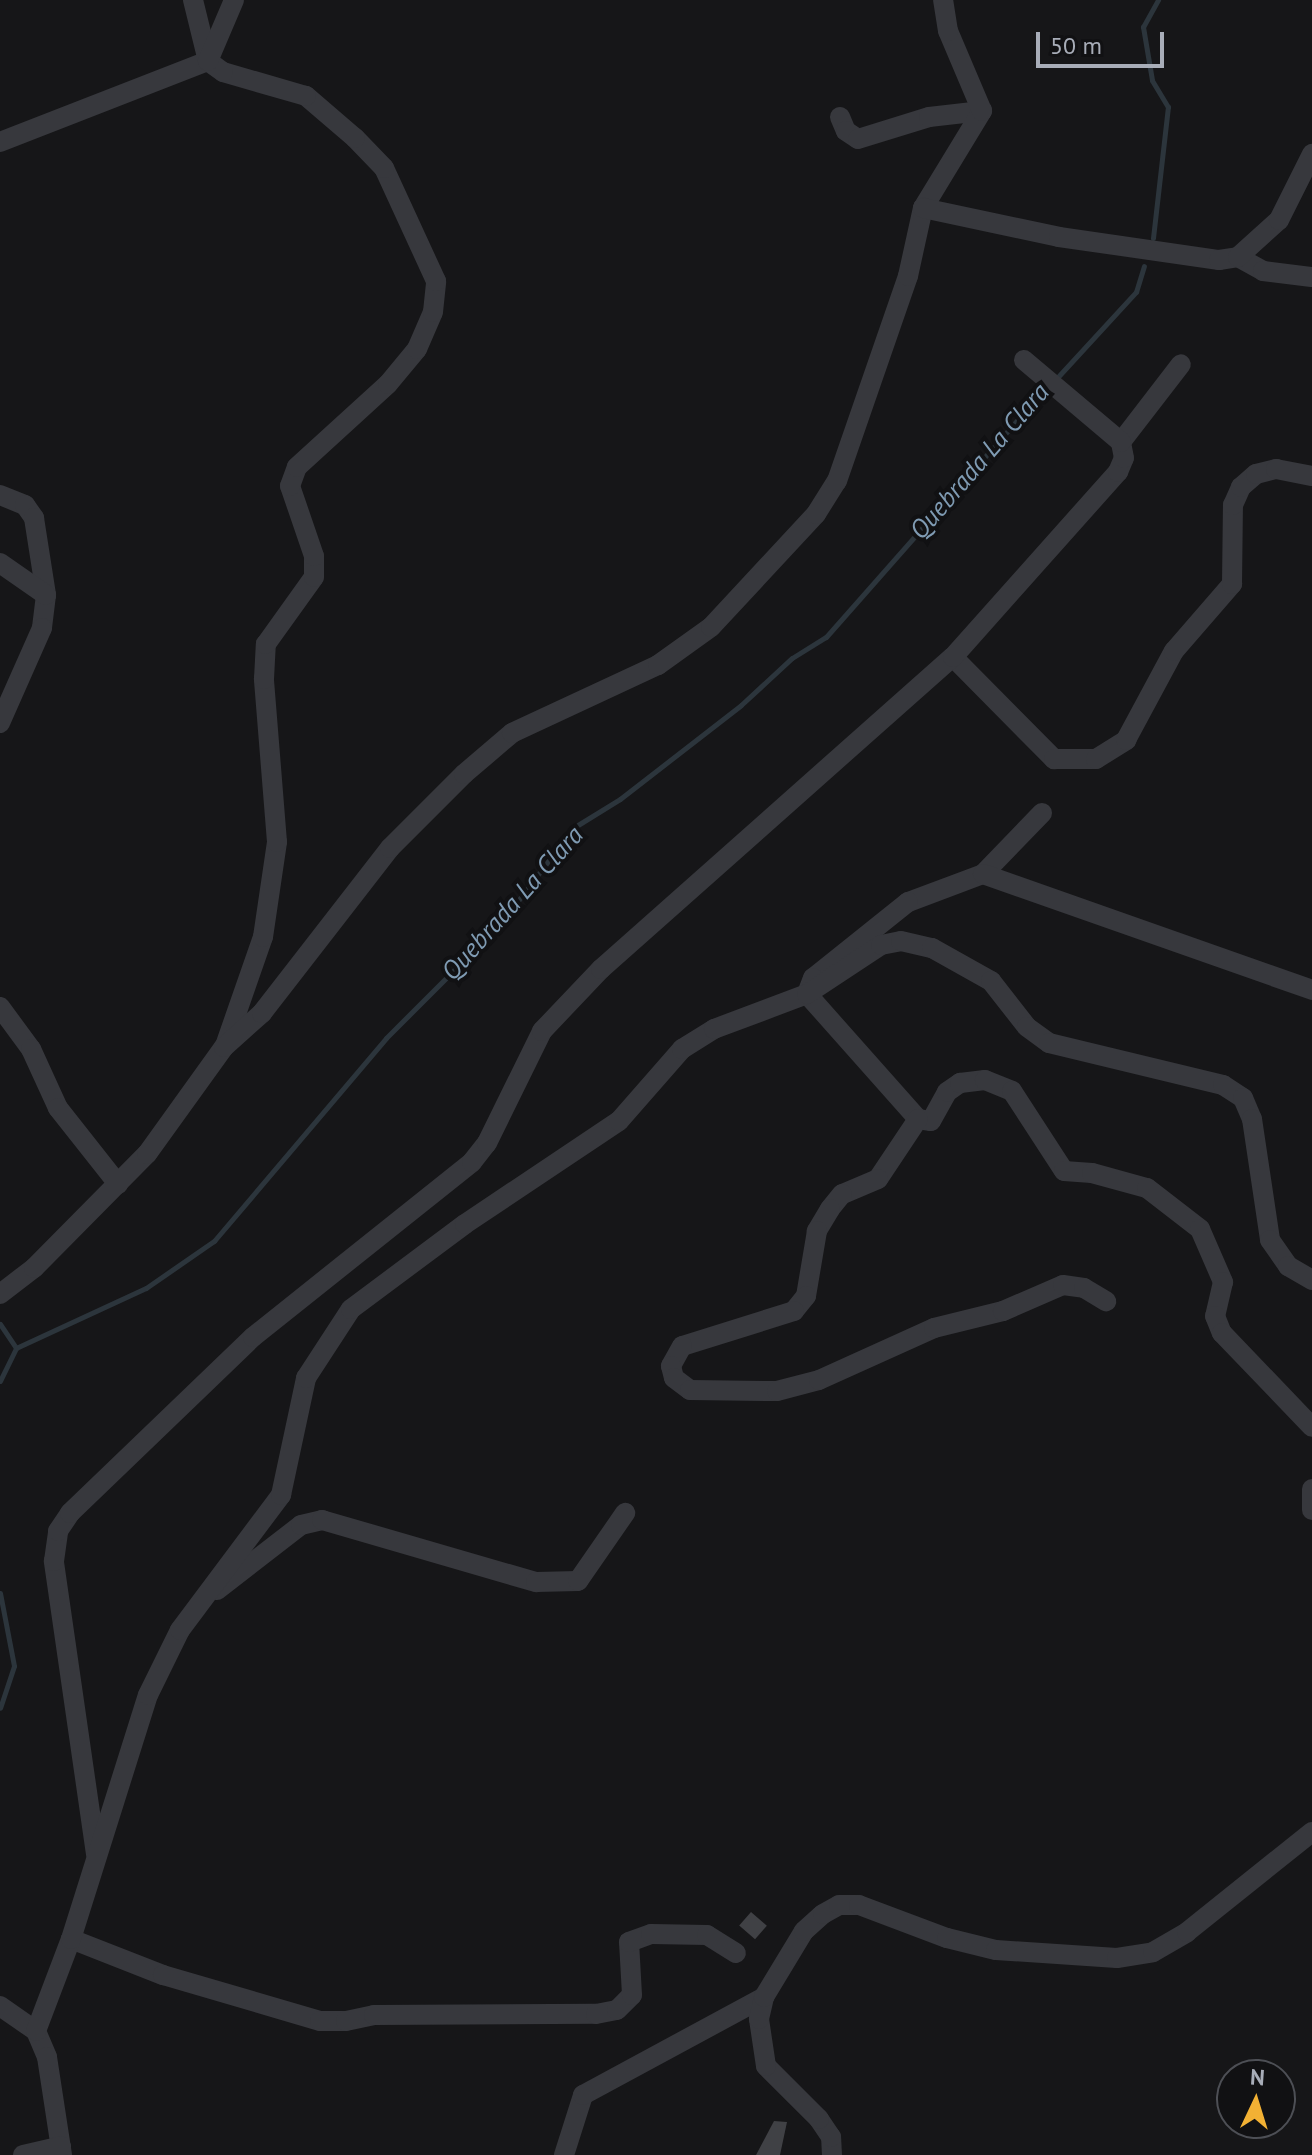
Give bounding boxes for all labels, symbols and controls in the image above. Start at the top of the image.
scale bar [1040,16,1168,66]
text: 50 m [1050,30,1102,61]
water label: Quebrada La Clara [903,377,1055,545]
water label: Quebrada La Clara [435,820,589,986]
north arrow [1216,2059,1296,2139]
text: N [1249,2063,1266,2092]

